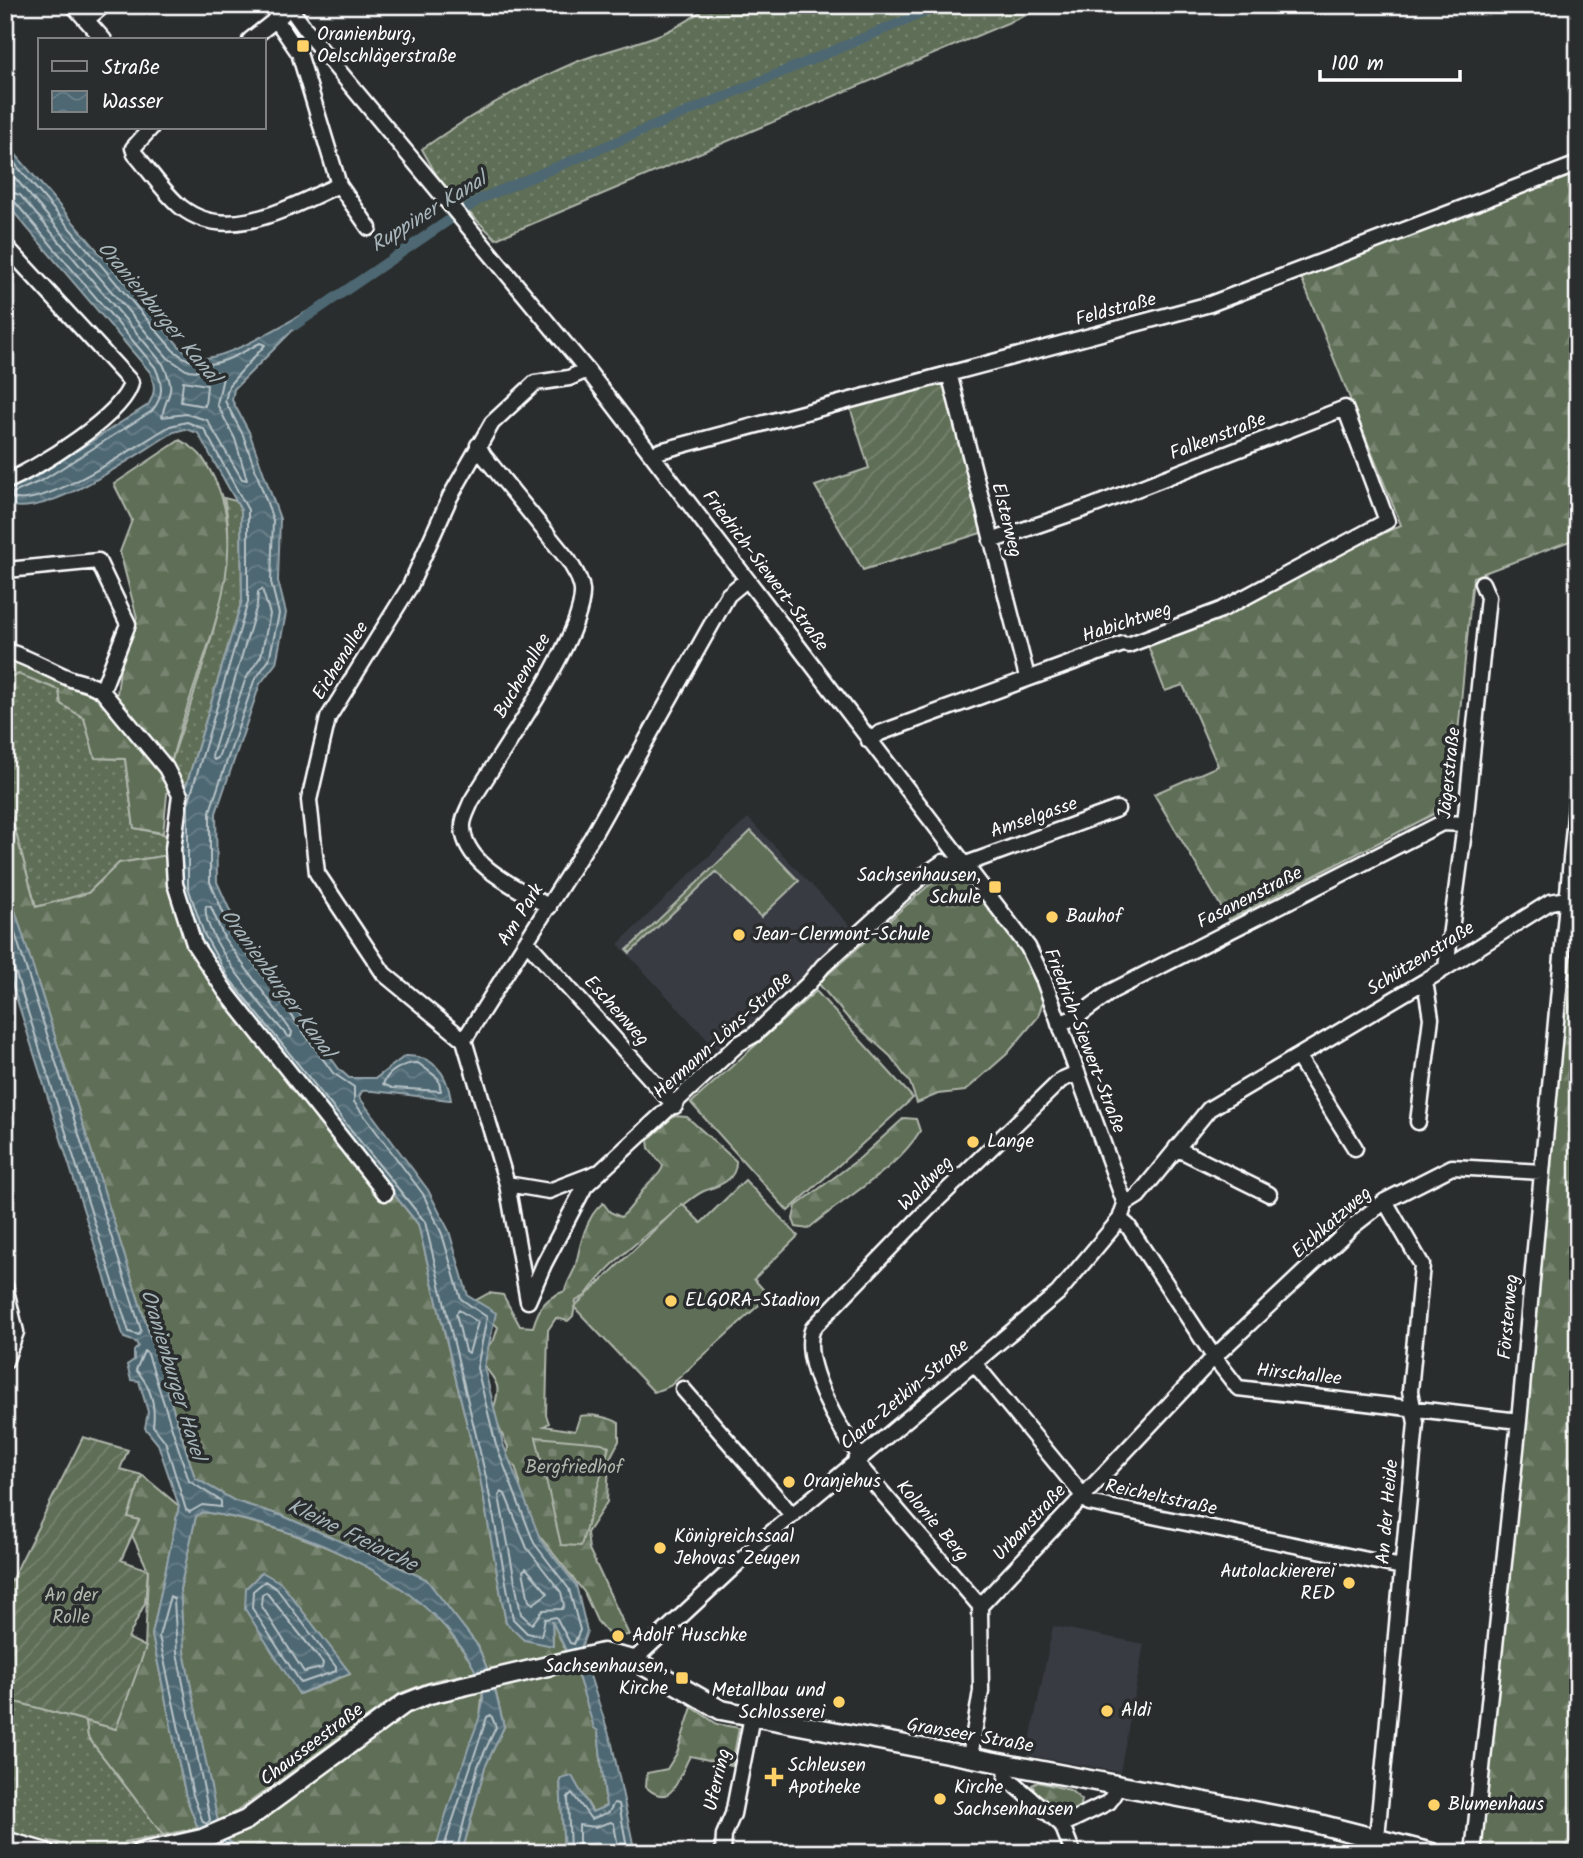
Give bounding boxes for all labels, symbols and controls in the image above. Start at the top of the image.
place label: Oranienburg, Oelschlägerstraße [317,20,457,72]
legend [38,38,266,130]
marker: Oranienburg, Oelschlägerstraße [295,38,311,54]
scale bar [1320,38,1460,82]
text: 100 m [1331,48,1384,81]
text: Straße [102,52,160,85]
text: Wasser [102,86,164,119]
water label: Ruppiner Kanal [364,162,497,262]
water label: Oranienburger Kanal [88,234,230,395]
street label: Feldstraße [1072,285,1160,335]
street label: Falkenstraße [1165,405,1271,469]
street label: Elsterweg [982,479,1030,561]
street label: Friedrich-Siewert-Straße [694,484,836,659]
street label: Habichtweg [1078,594,1176,652]
street label: Eichenallee [305,615,377,706]
street label: Buchenallee [487,627,560,724]
street label: Jägerstraße [1430,725,1470,820]
street label: Amselgasse [986,789,1082,847]
street label: Fasanenstraße [1192,858,1308,937]
place label: Sachsenhausen, Schule [857,861,981,913]
street label: Am Park [490,878,552,952]
marker: Sachsenhausen, Schule [987,879,1003,895]
water label: Oranienburger Kanal [211,902,345,1069]
place label: Bauhof [1066,902,1124,932]
marker: Bauhof [1044,909,1060,925]
street label: Schützenstraße [1361,914,1481,1004]
place label: Jean-Clermont-Schule [753,920,931,950]
marker: Jean-Clermont-Schule [731,927,747,943]
street label: Friedrich-Siewert-Straße [1035,944,1133,1138]
street label: Hermann-Löns-Straße [647,965,800,1107]
street label: Eschenweg [576,969,656,1053]
place label: Lange [987,1127,1034,1157]
marker: Lange [965,1134,981,1150]
street label: Waldweg [891,1149,961,1219]
street label: Eichkatzweg [1285,1179,1379,1267]
street label: Försterweg [1490,1273,1528,1361]
water label: Oranienburger Havel [130,1286,215,1468]
place label: ELGORA-Stadion [685,1286,820,1316]
marker: ELGORA-Stadion [663,1293,679,1309]
street label: Clara-Zetkin-Straße [834,1331,977,1458]
street label: Hirschallee [1255,1356,1344,1394]
park label: Bergfriedhof [525,1453,625,1483]
street label: An der Heide [1368,1458,1408,1566]
place label: Oranjehus [803,1467,881,1497]
street label: Reicheltstraße [1102,1472,1220,1525]
street label: Kolonie Berg [888,1473,976,1569]
marker: Oranjehus [781,1474,797,1490]
street label: Urbanstraße [986,1477,1074,1569]
water label: Kleine Freiarche [282,1490,425,1583]
place label: Königreichssaal Jehovas Zeugen [674,1522,800,1574]
marker: Königreichssaal Jehovas Zeugen [652,1540,668,1556]
place label: Autolackiererei RED [1220,1557,1336,1609]
marker: Autolackiererei RED [1341,1575,1357,1591]
park label: An der Rolle [44,1581,100,1633]
place label: Adolf Huschke [632,1621,748,1651]
marker: Adolf Huschke [610,1628,626,1644]
place label: Sachsenhausen, Kirche [544,1652,668,1704]
marker: Sachsenhausen, Kirche [674,1670,690,1686]
place label: Metallbau und Schlosserei [711,1676,826,1728]
marker: Metallbau und Schlosserei [831,1694,847,1710]
street label: Chausseestraße [254,1696,371,1794]
place label: Aldi [1121,1696,1153,1726]
marker: Aldi [1099,1703,1115,1719]
street label: Granseer Straße [904,1710,1036,1762]
street label: Uferring [696,1746,740,1814]
place label: Schleusen Apotheke [788,1751,866,1803]
marker: Schleusen Apotheke [766,1769,782,1785]
place label: Kirche Sachsenhausen [954,1773,1073,1825]
place label: Blumenhaus [1448,1790,1544,1820]
marker: Kirche Sachsenhausen [932,1791,948,1807]
marker: Blumenhaus [1426,1797,1442,1813]

